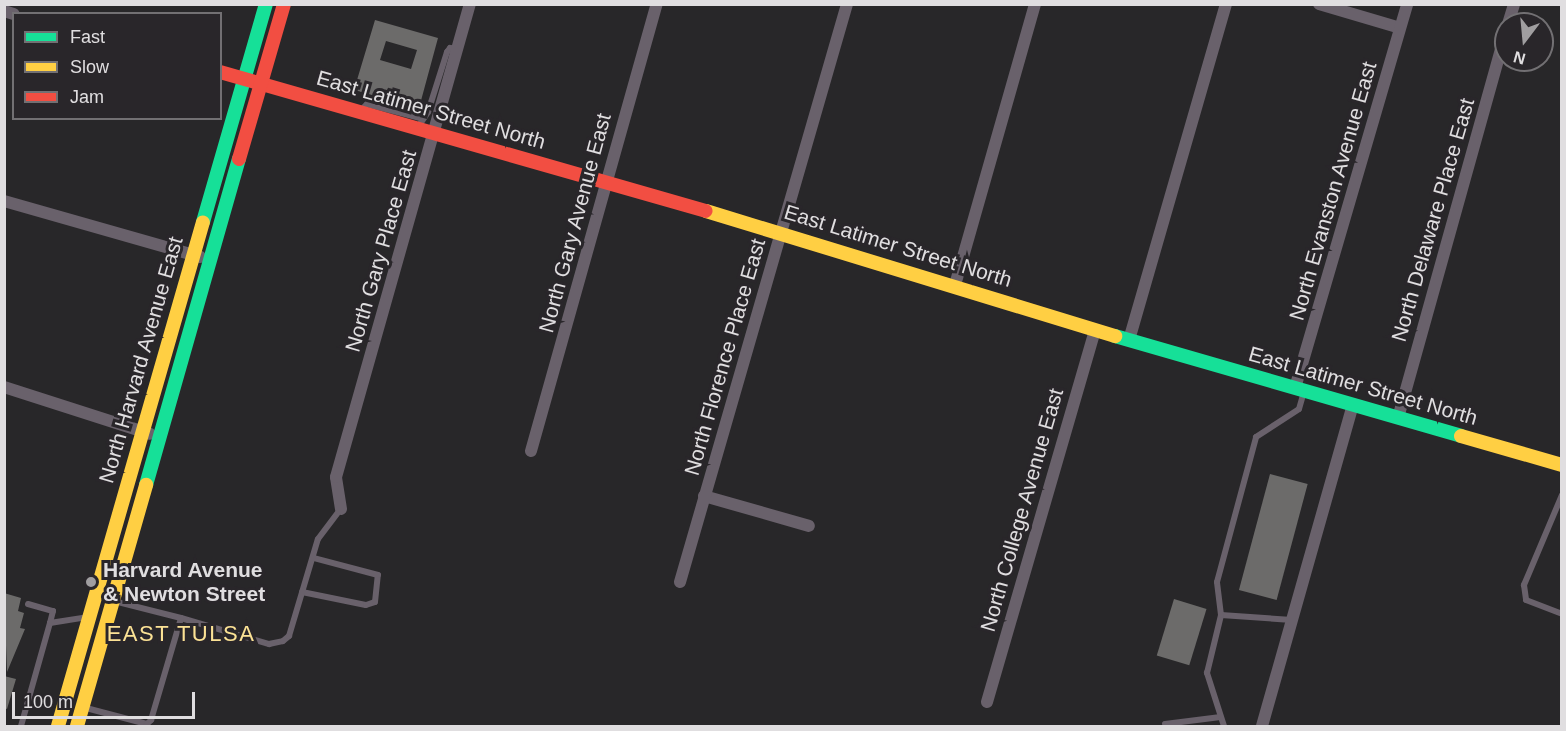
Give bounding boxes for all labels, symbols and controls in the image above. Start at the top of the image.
legend [12,12,222,120]
north arrow [1494,12,1554,72]
text: Fast [70,27,105,47]
text: N [1512,48,1527,68]
text: Slow [70,57,109,77]
street label: North Evanston Avenue East [1284,58,1382,324]
street label: East Latimer Street North [314,65,548,155]
text: Jam [70,87,104,107]
street label: North Delaware Place East [1386,95,1480,345]
street label: North Gary Avenue East [533,110,617,336]
street label: North Gary Place East [340,147,422,355]
street label: East Latimer Street North [781,199,1015,293]
street label: North Harvard Avenue East [94,233,188,487]
street label: North Florence Place East [679,236,771,478]
street label: East Latimer Street North [1246,341,1480,431]
street label: North College Avenue East [975,385,1069,635]
place label: Harvard Avenue & Newton Street [103,557,265,607]
marker: Harvard Avenue & Newton Street [84,575,98,589]
district label: EAST TULSA [106,621,256,647]
scale bar [15,680,198,718]
text: 100 m [23,692,73,712]

